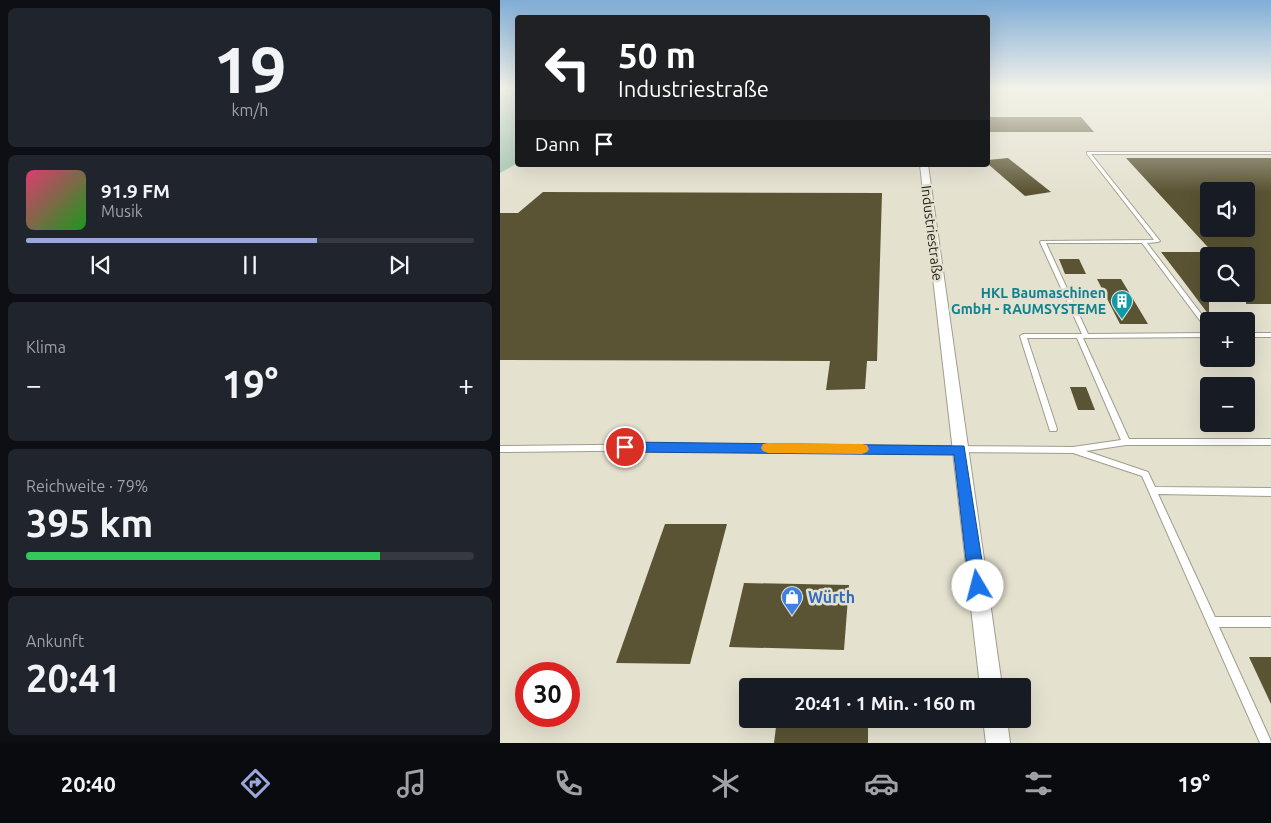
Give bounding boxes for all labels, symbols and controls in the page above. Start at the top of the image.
text: 19 [213,32,287,105]
icon: left [535,35,600,100]
text: 50 m [618,35,696,75]
text: Industriestraße [618,76,769,101]
text: km/h [232,101,268,119]
icon: arrive [590,130,618,158]
text: Dann [535,133,580,155]
text: 91.9 FM [101,180,170,202]
map controls [1200,182,1255,432]
button: sound [1200,182,1255,237]
street label: Industriestraße [918,184,946,282]
text: Musik [101,202,143,220]
button: search [1200,247,1255,302]
icon: previous [87,251,115,279]
icon: pause [236,251,264,279]
icon: next [385,251,413,279]
place label: HKL Baumaschinen GmbH - RAUMSYSTEME [951,285,1106,317]
building icon: HKL Baumaschinen GmbH - RAUMSYSTEME [1110,289,1134,320]
button: + [1200,312,1255,367]
text: Klima [26,338,66,356]
text: 19° [222,363,278,405]
text: − [26,369,42,400]
text: + [458,369,474,400]
button: − [1200,377,1255,432]
pin [604,426,646,468]
icon: arrive [611,433,639,461]
text: Reichweite · 79% [26,477,148,495]
text: 395 km [26,502,153,544]
position arrow [951,559,1003,611]
shop icon: Würth [780,585,804,616]
place label: Würth [808,588,855,606]
text: Ankunft [26,632,84,650]
text: 20:41 [26,657,121,699]
speed limit sign: 30 [515,662,580,727]
text: 20:41 · 1 Min. · 160 m [794,692,976,714]
icon: directions [238,766,273,801]
icon: music [394,766,429,801]
icon: phone [551,766,586,801]
icon: climate [708,766,743,801]
icon: car [864,766,899,801]
icon: filters [1021,766,1056,801]
text: 20:40 [61,771,116,796]
text: 19° [1177,771,1210,796]

